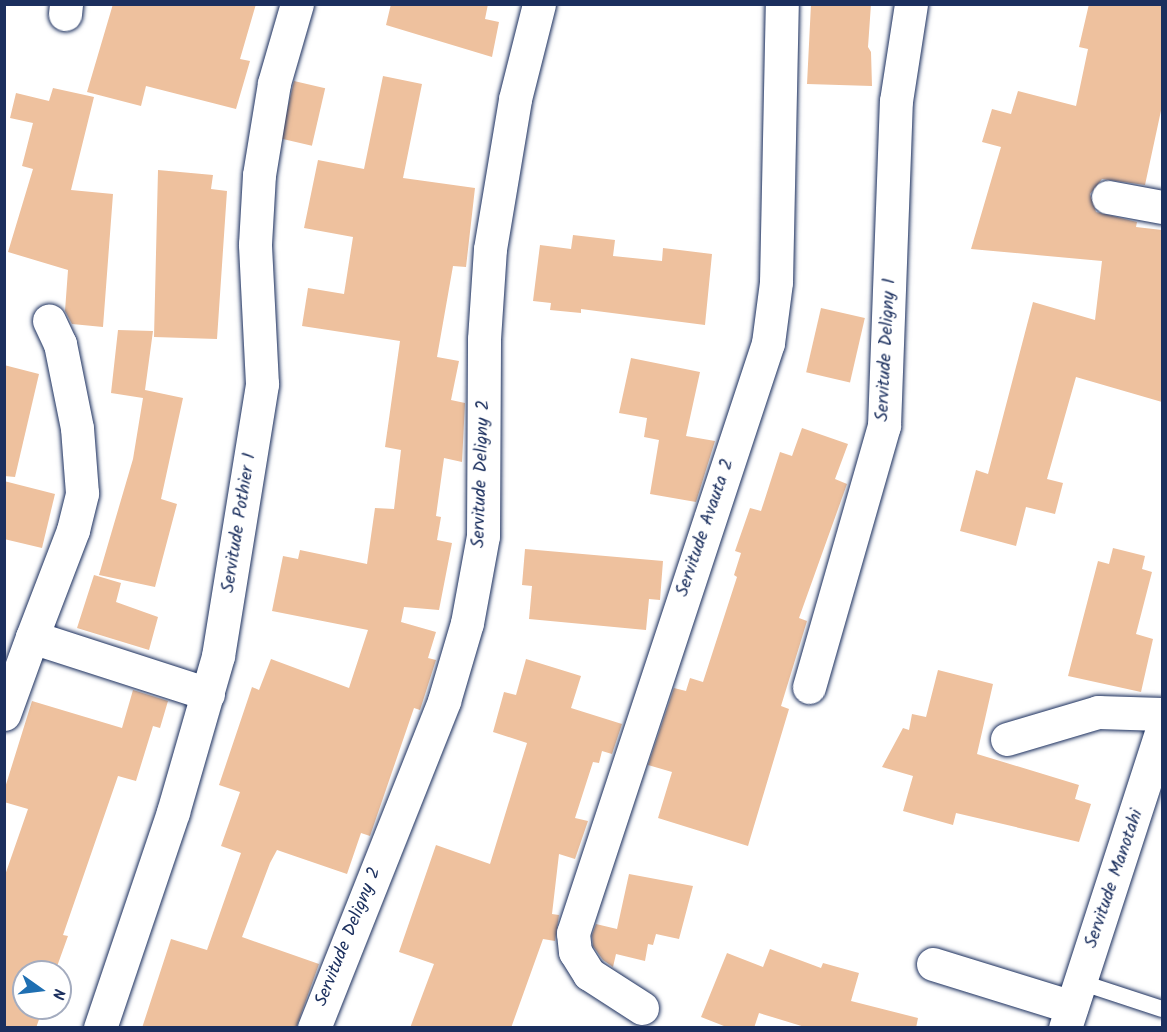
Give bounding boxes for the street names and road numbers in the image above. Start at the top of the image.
street label: Servitude Deligny 1 [872,278,902,422]
street label: Servitude Deligny 2 [469,400,495,548]
street label: Servitude Pothier 1 [218,452,262,594]
street label: Servitude Avauta 2 [672,456,740,600]
street label: Servitude Manotahi [1081,807,1149,951]
street label: Servitude Deligny 2 [311,864,387,1010]

